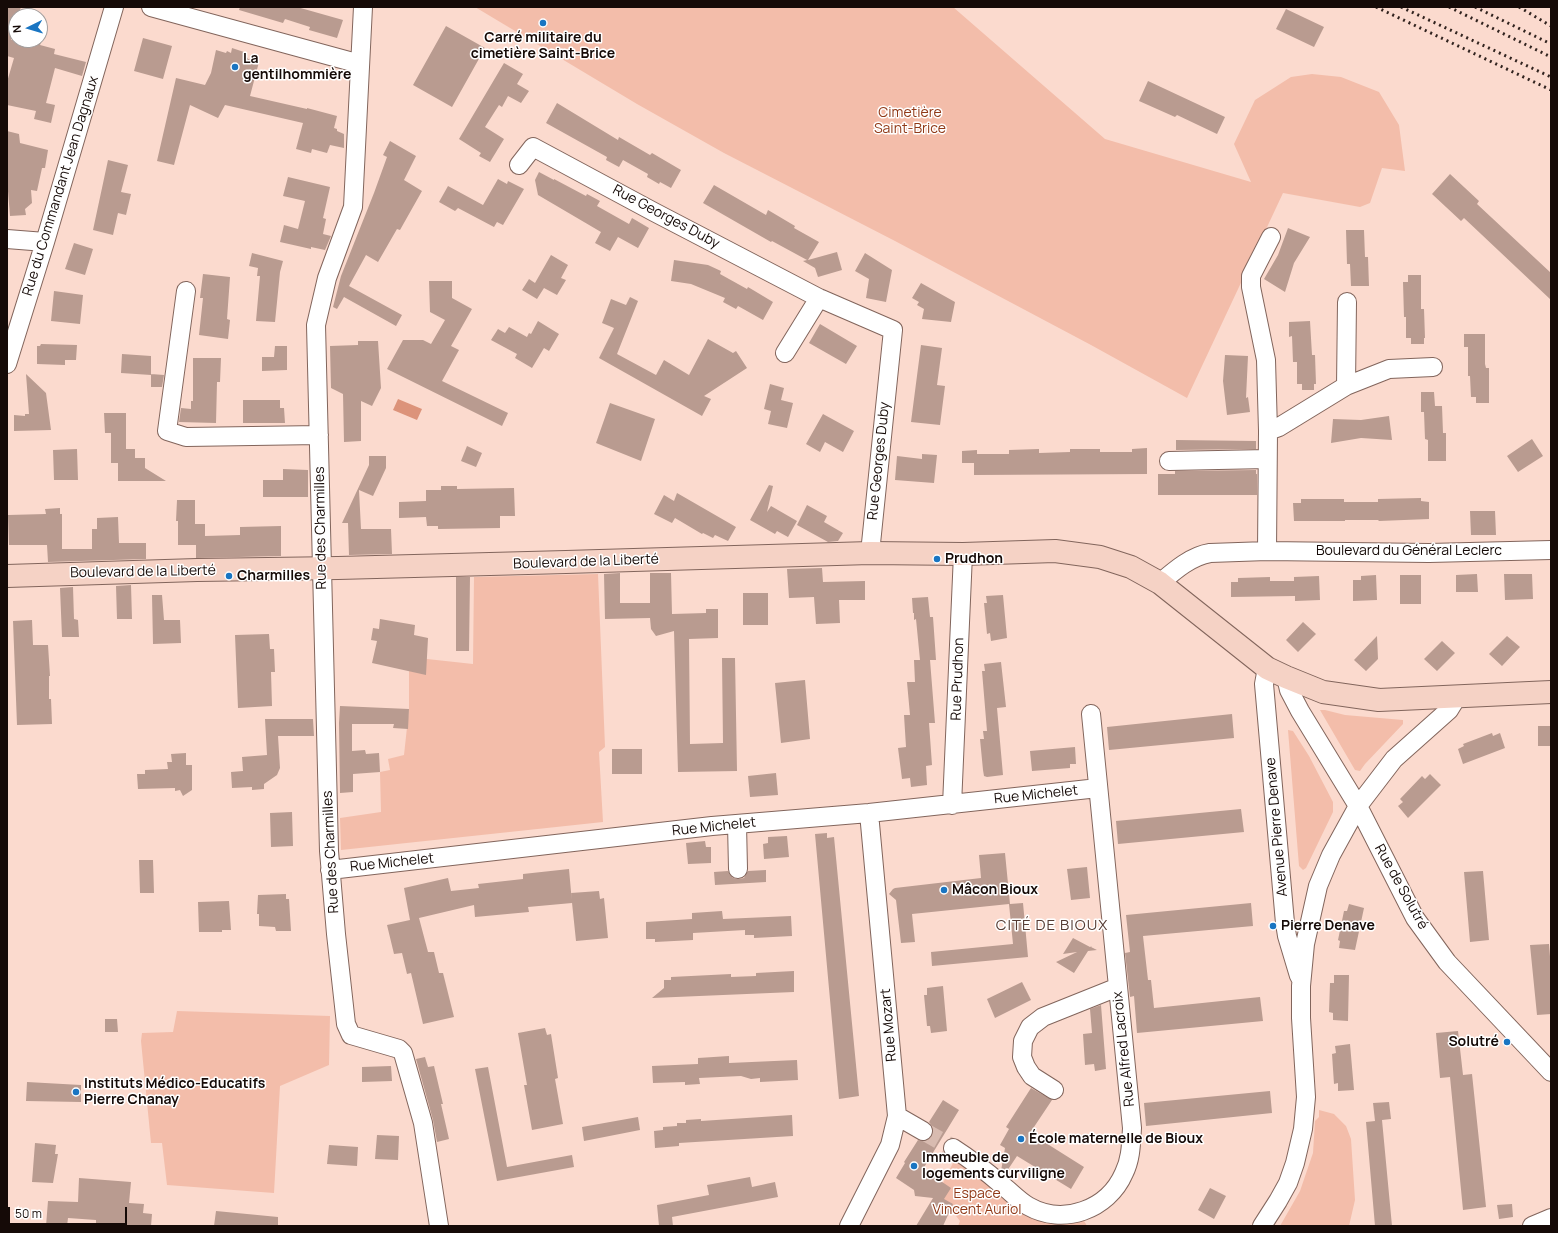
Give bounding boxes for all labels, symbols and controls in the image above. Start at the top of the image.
north arrow [8,8,48,48]
marker: Carré militaire du cimetière Saint-Brice [538,18,548,28]
text: N [9,24,24,34]
place label: Carré militaire du cimetière Saint-Brice [471,30,615,62]
place label: La gentilhommière [243,51,351,84]
marker: La gentilhommière [230,62,240,72]
street label: Rue du Commandant Jean Dagnaux [19,74,103,298]
park label: Cimetière Saint-Brice [874,105,946,138]
street label: Rue Georges Duby [610,182,722,252]
street label: Rue Georges Duby [864,401,894,521]
street label: Rue des Charmilles [312,466,330,590]
street label: Boulevard du Général Leclerc [1316,543,1502,559]
street label: Boulevard de la Liberté [513,551,659,573]
place label: Prudhon [945,551,1003,567]
marker: Prudhon [932,554,942,564]
street label: Boulevard de la Liberté [70,562,216,582]
place label: Charmilles [237,568,310,584]
marker: Charmilles [224,571,234,581]
street label: Rue Prudhon [948,637,968,721]
street label: Avenue Pierre Denave [1263,757,1291,897]
street label: Rue Michelet [993,782,1079,808]
street label: Rue des Charmilles [319,790,343,914]
street label: Rue Michelet [671,814,757,840]
street label: Rue de Solutré [1371,841,1431,933]
street label: Rue Michelet [349,850,435,876]
place label: Mâcon Bioux [952,882,1038,898]
marker: Mâcon Bioux [939,885,949,895]
district label: CITÉ DE BIOUX [996,917,1108,935]
place label: Pierre Denave [1281,918,1375,934]
marker: Pierre Denave [1268,921,1278,931]
street label: Rue Mozart [877,988,901,1062]
street label: Rue Alfred Lacroix [1110,990,1138,1108]
place label: Solutré [1448,1034,1499,1050]
marker: Solutré [1502,1037,1512,1047]
place label: Instituts Médico-Educatifs Pierre Chanay [84,1076,265,1108]
marker: Instituts Médico-Educatifs Pierre Chanay [71,1087,81,1097]
place label: École maternelle de Bioux [1029,1131,1203,1147]
marker: École maternelle de Bioux [1016,1134,1026,1144]
place label: Immeuble de logements curviligne [922,1150,1065,1182]
marker: Immeuble de logements curviligne [909,1161,919,1171]
park label: Espace Vincent Auriol [933,1186,1021,1218]
scale bar [10,1199,129,1225]
text: 50 m [15,1205,42,1222]

